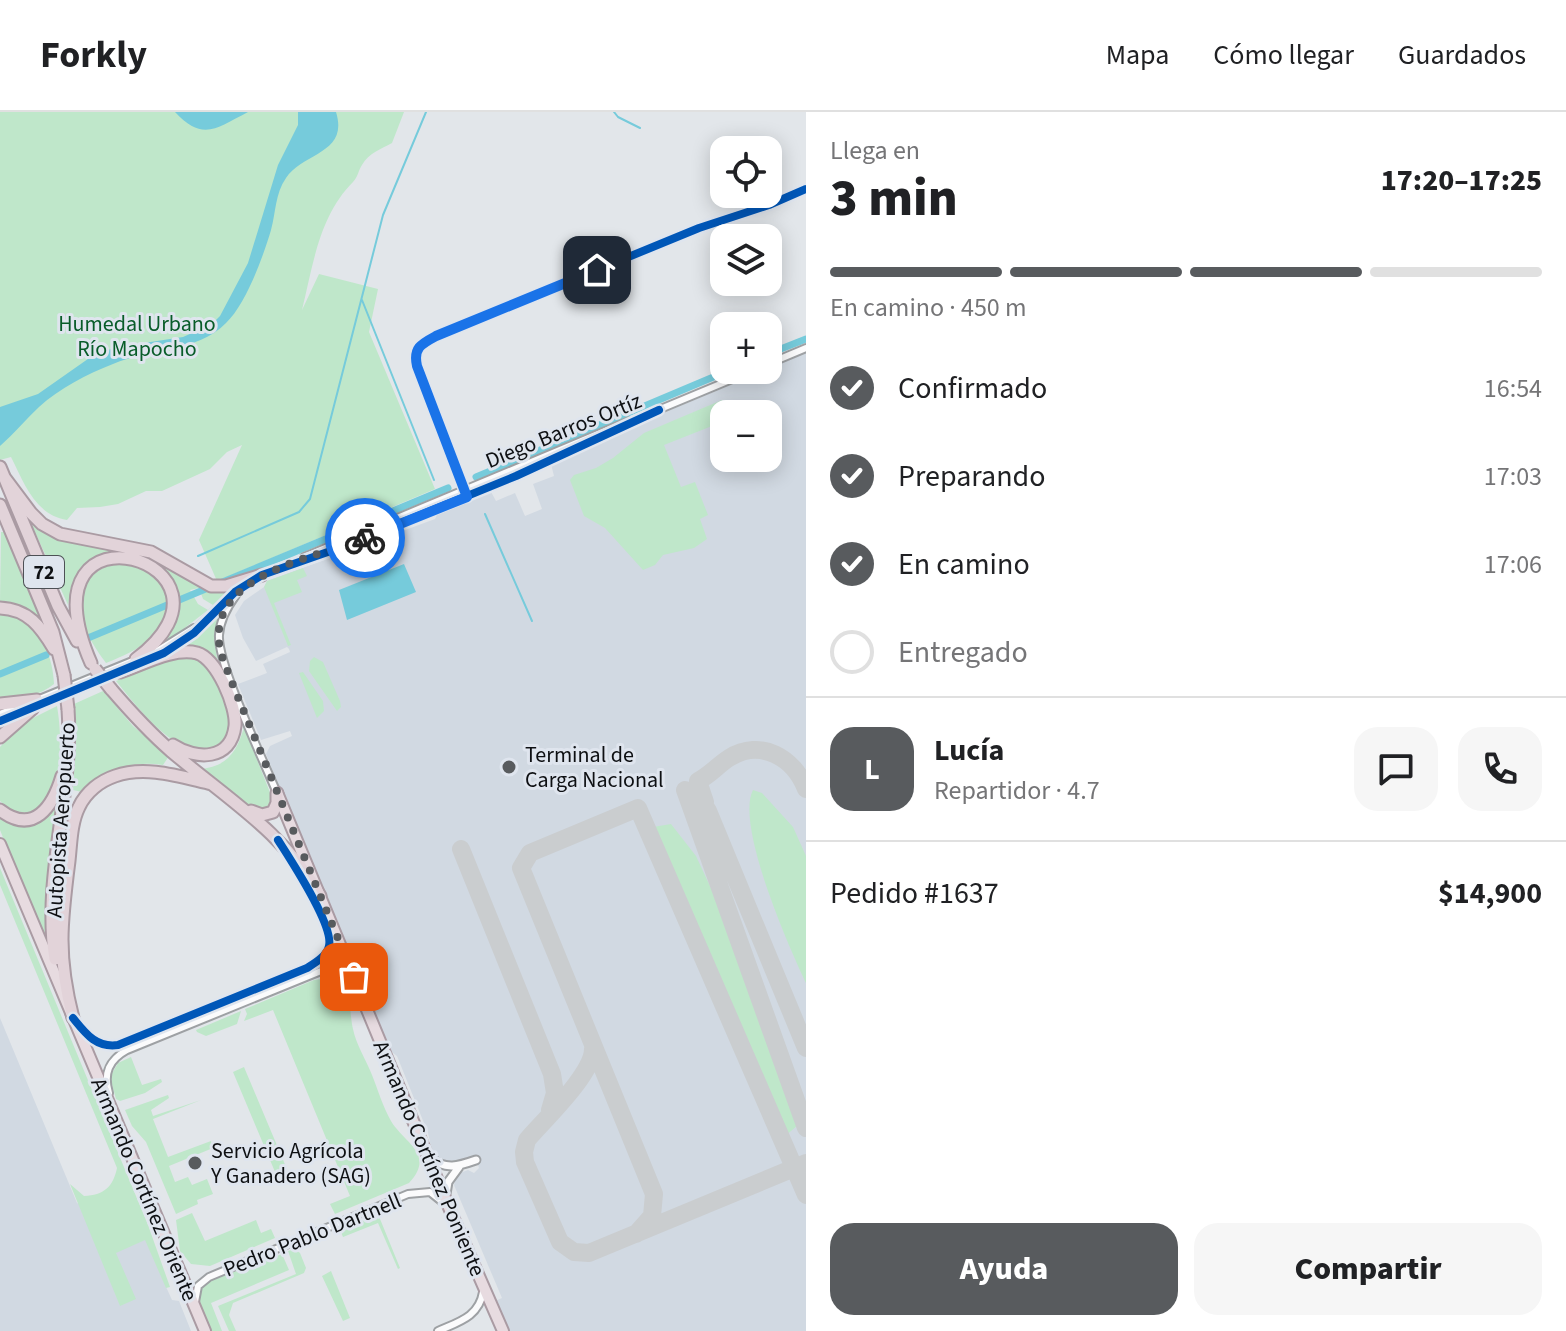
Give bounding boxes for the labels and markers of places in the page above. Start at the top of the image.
pin [563,236,631,304]
place label: Terminal de Carga Nacional [525,739,664,796]
marker: Terminal de Carga Nacional [500,758,518,776]
pin [320,943,388,1011]
place label: Servicio Agrícola Y Ganadero (SAG) [210,1135,371,1192]
marker: Servicio Agrícola Y Ganadero (SAG) [186,1154,204,1172]

